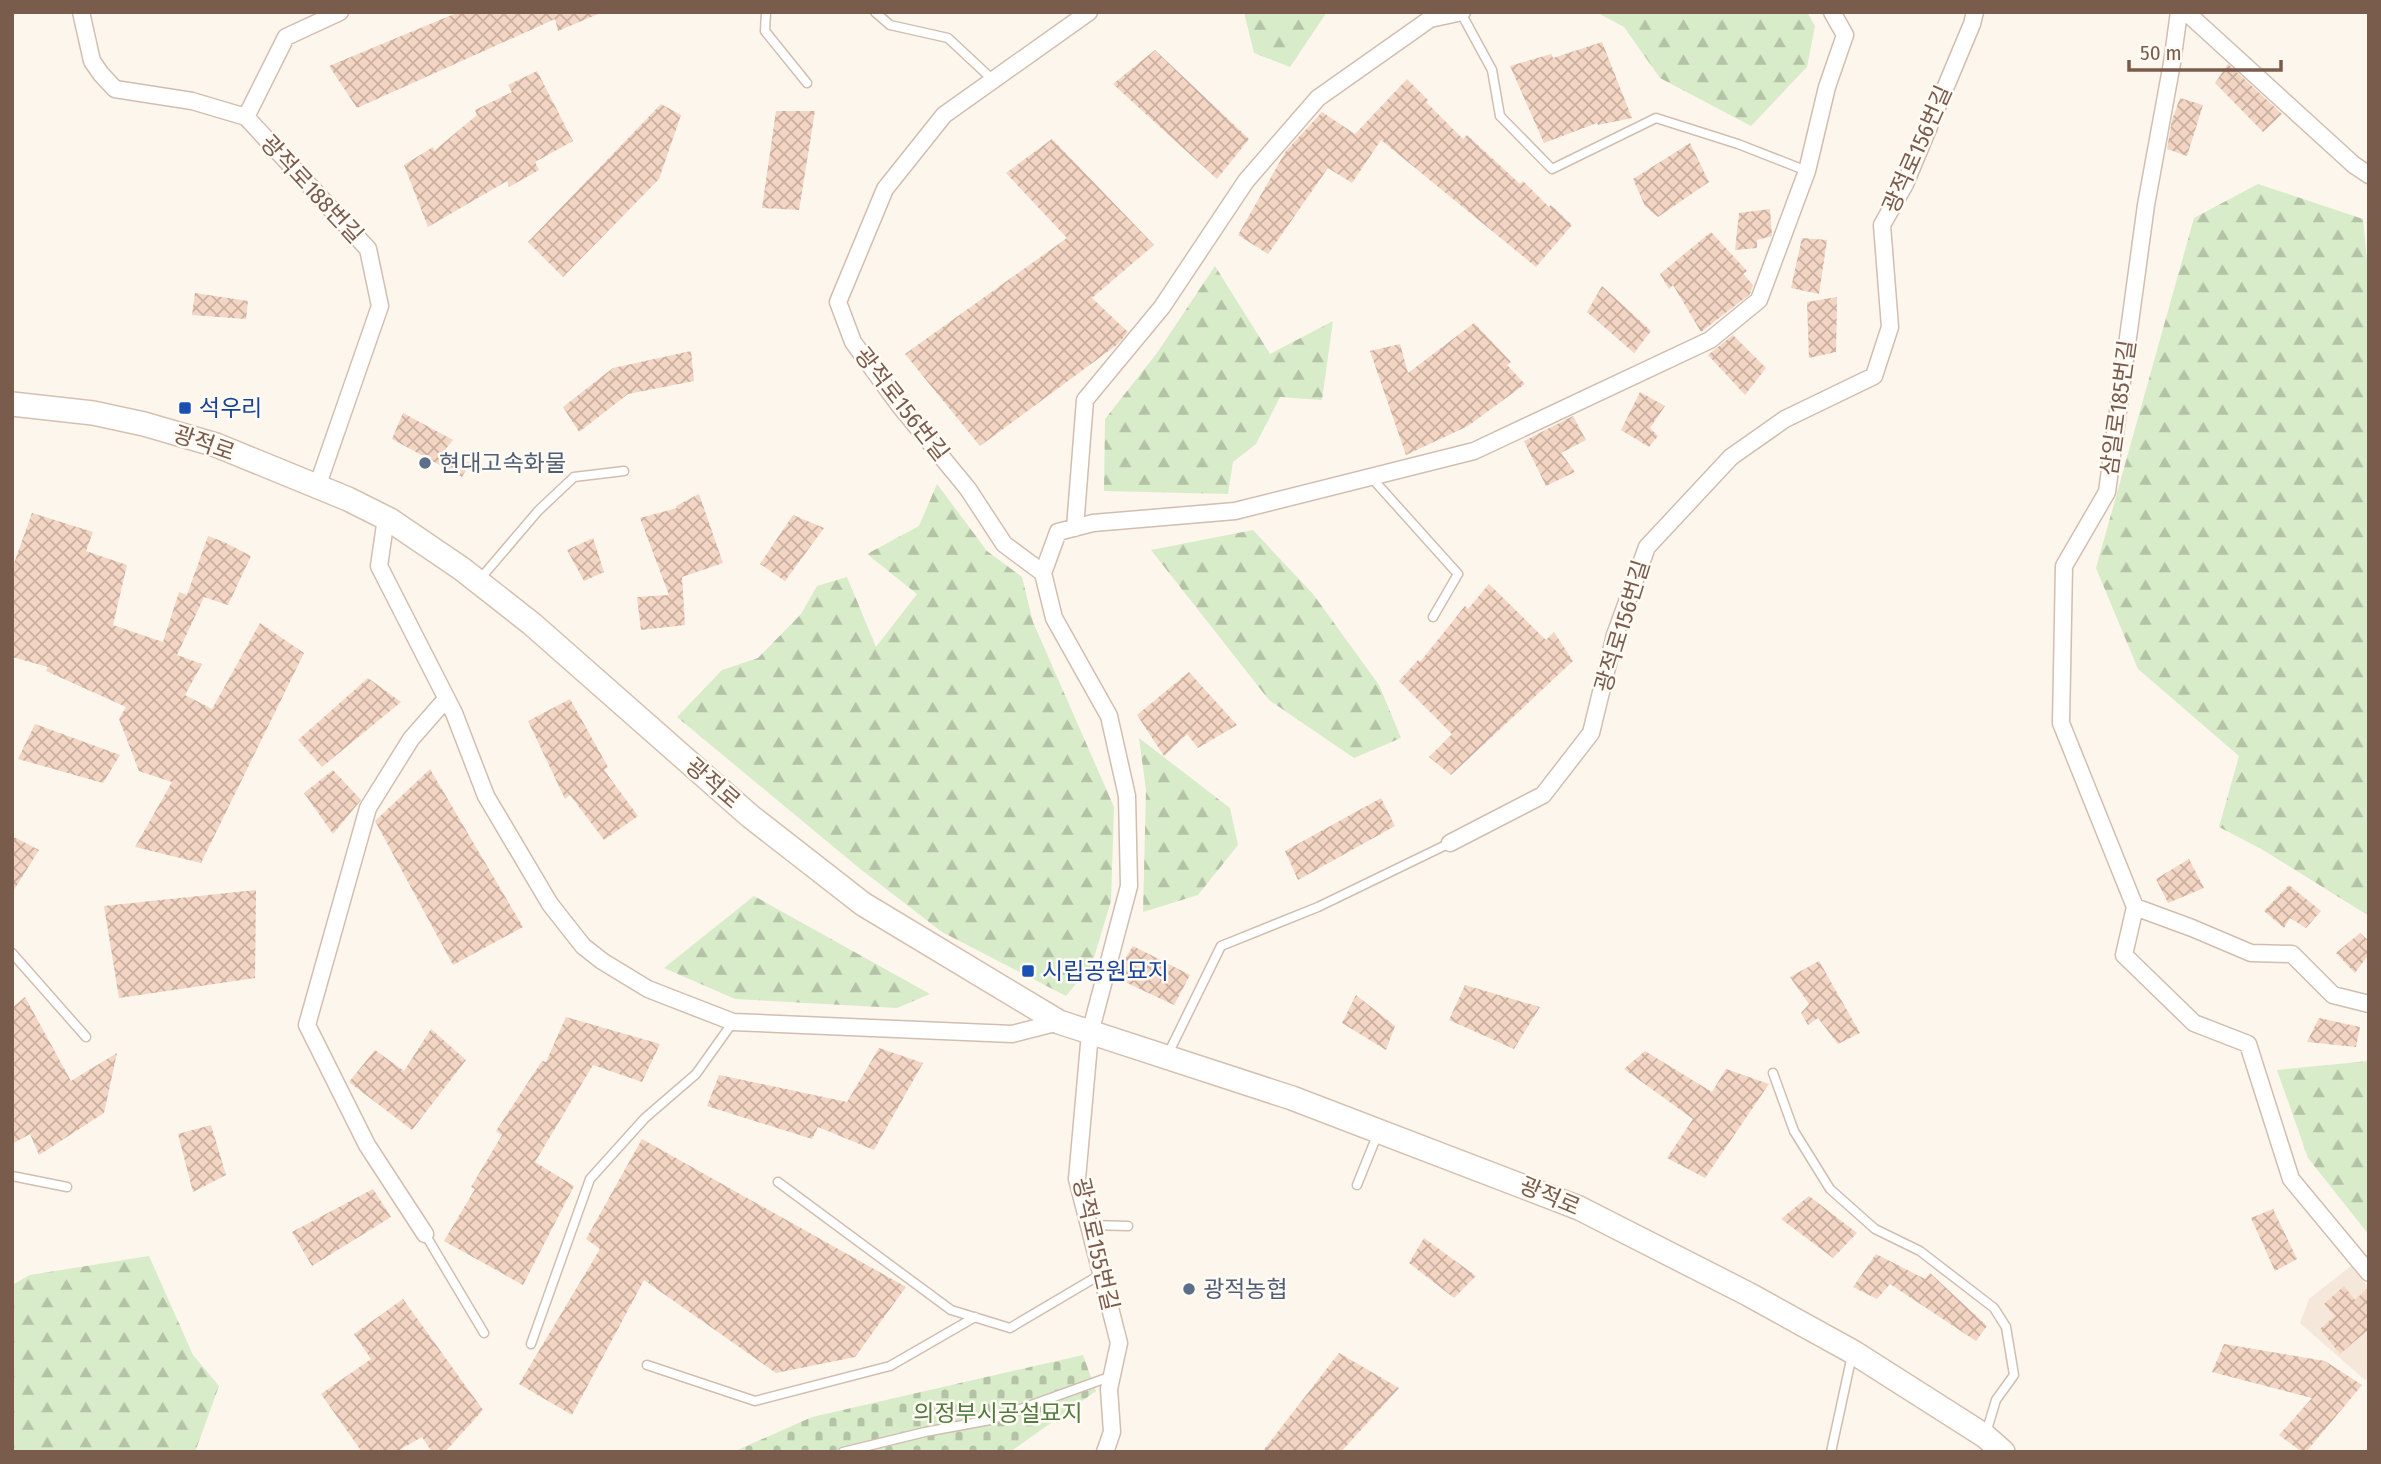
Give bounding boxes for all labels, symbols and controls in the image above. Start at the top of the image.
scale bar [2129,28,2281,72]
text: 50 m [2140,40,2182,66]
street label: 광적로156번길 [1876,81,1958,217]
street label: 광적로188번길 [255,129,369,249]
street label: 삼일로185번길 [2095,338,2141,478]
street label: 광적로156번길 [849,342,955,466]
place label: 석우리 [199,394,262,422]
marker: 석우리 [177,400,193,416]
street label: 광적로 [169,419,239,467]
place label: 현대고속화물 [439,449,566,477]
marker: 현대고속화물 [417,455,433,471]
street label: 광적로156번길 [1589,557,1655,695]
street label: 광적로 [680,752,746,814]
place label: 시립공원묘지 [1042,957,1169,985]
marker: 시립공원묘지 [1020,963,1036,979]
street label: 광적로 [1515,1171,1585,1221]
street label: 광적로155번길 [1067,1175,1125,1313]
place label: 광적농협 [1203,1275,1288,1303]
marker: 광적농협 [1181,1281,1197,1297]
park label: 의정부시공설묘지 [913,1399,1083,1427]

